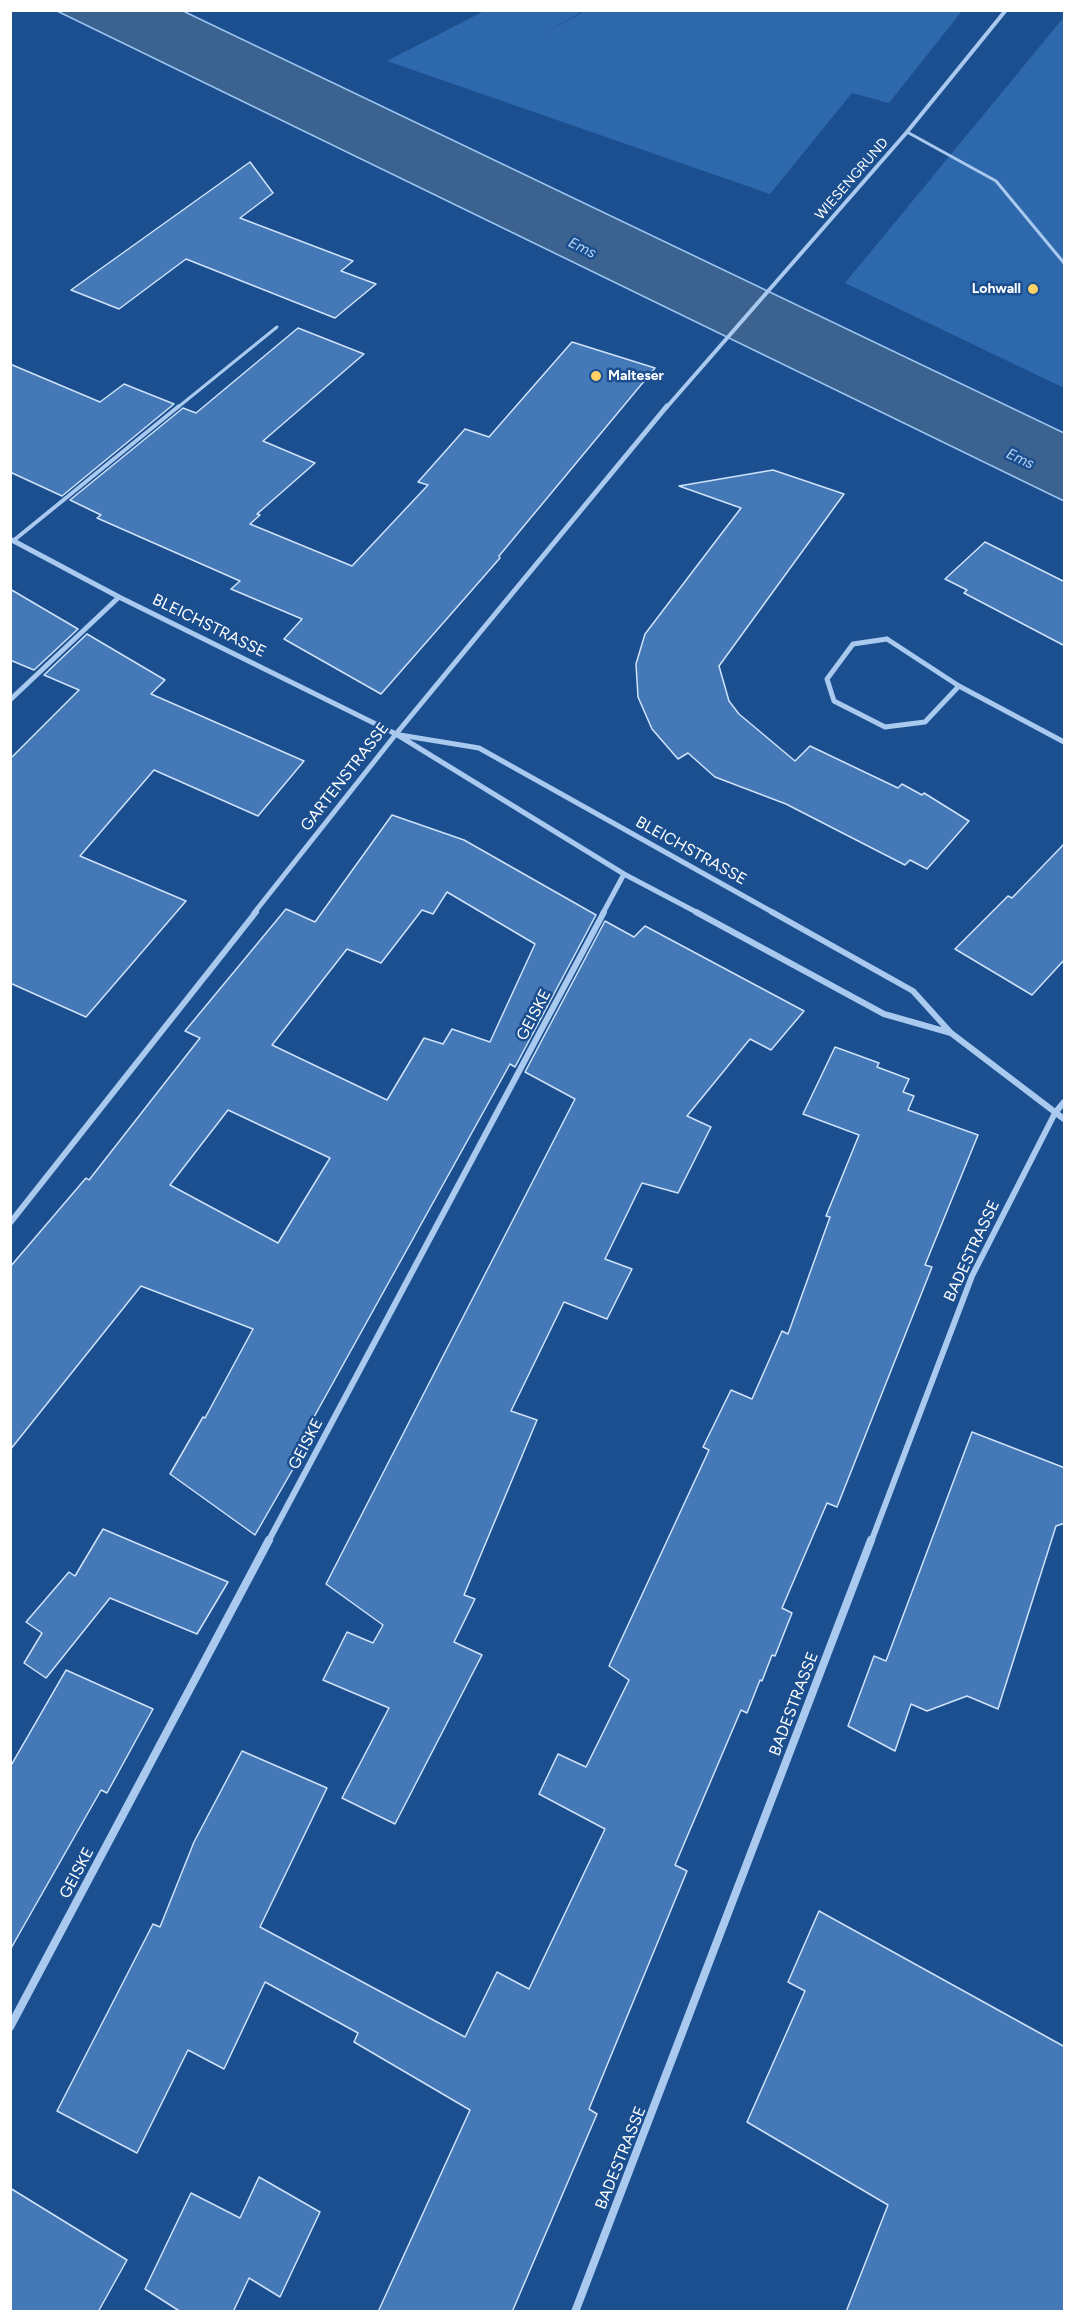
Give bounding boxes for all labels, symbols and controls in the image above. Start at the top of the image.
street label: WIESENGRUND [812,135,892,223]
water label: Ems [565,234,599,262]
place label: Lohwall [972,281,1021,297]
marker: Lohwall [1026,282,1040,296]
place label: Malteser [608,368,664,384]
marker: Malteser [589,369,603,383]
water label: Ems [1003,445,1037,473]
street label: BLEICHSTRASSE [149,590,269,662]
street label: GARTENSTRASSE [297,719,393,835]
street label: BLEICHSTRASSE [632,813,750,889]
street label: GEISKE [513,986,555,1044]
street label: BADESTRASSE [940,1197,1004,1305]
street label: GEISKE [285,1415,327,1473]
street label: BADESTRASSE [765,1649,823,1759]
street label: GEISKE [56,1844,98,1902]
street label: BADESTRASSE [592,2104,650,2212]

